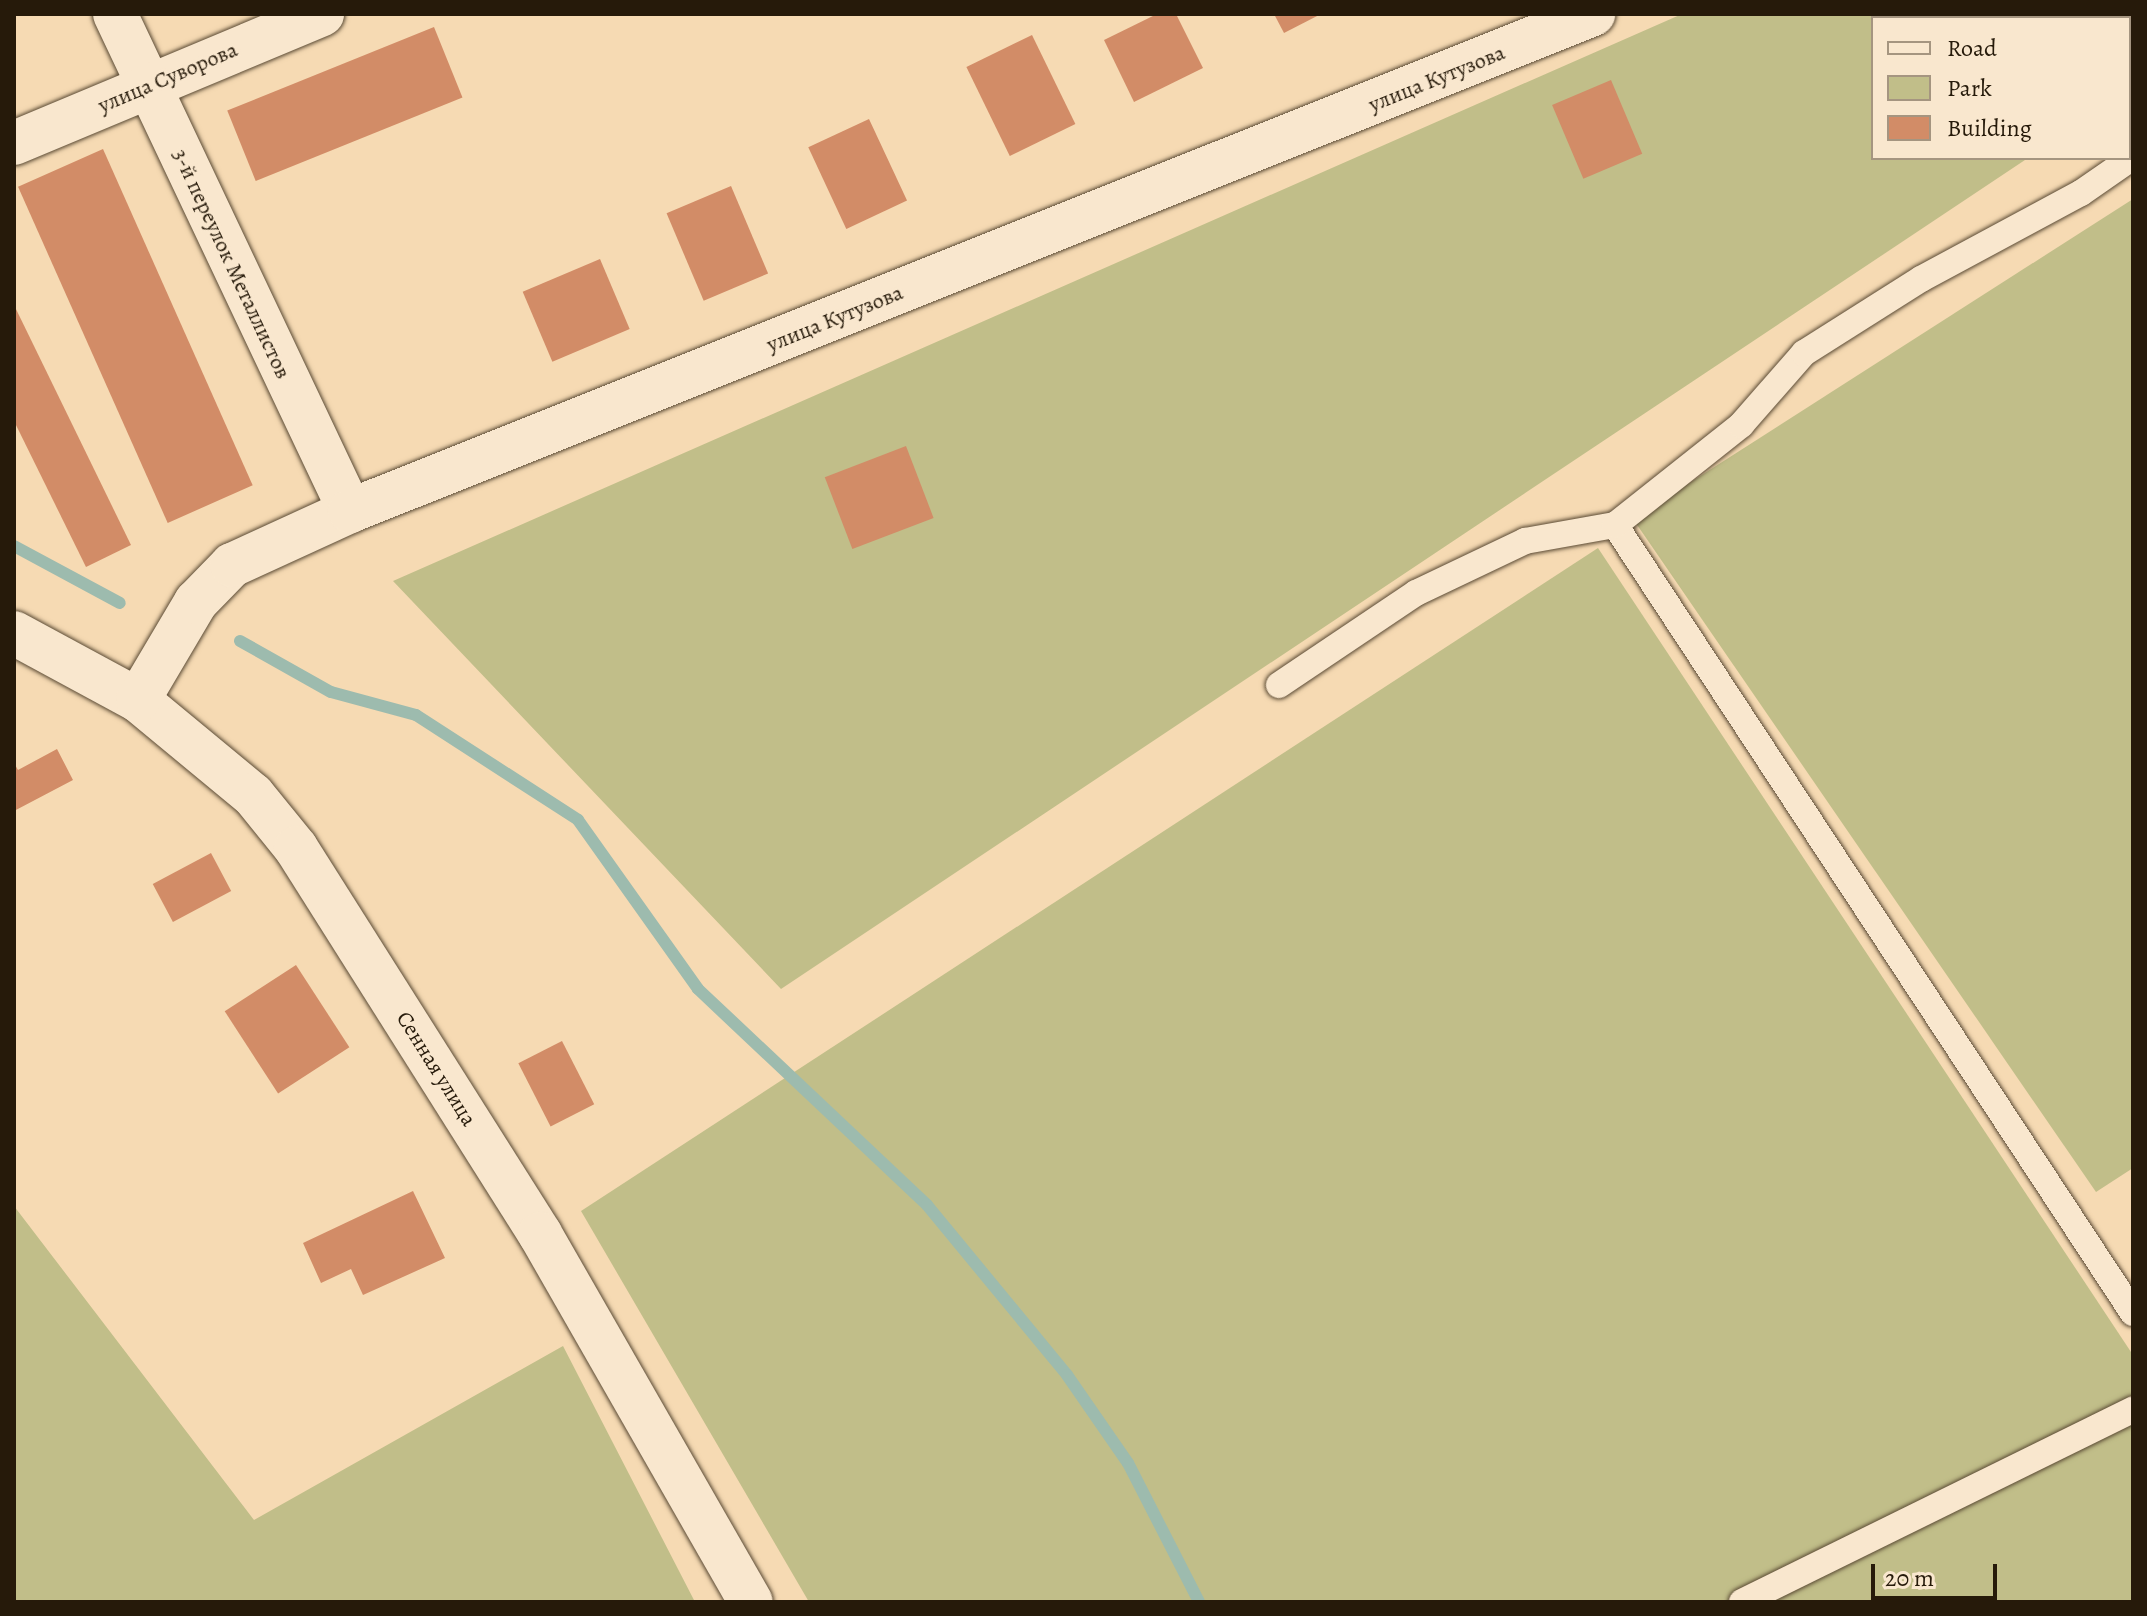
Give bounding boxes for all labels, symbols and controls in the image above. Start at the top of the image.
legend [1871,16,2131,160]
text: Road [1947,32,1997,64]
street label: улица Суворова [94,37,242,119]
street label: улица Кутузова [1365,40,1509,118]
text: Park [1947,72,1992,104]
text: Building [1947,112,2032,144]
street label: 3-й переулок Металлистов [166,145,296,383]
street label: улица Кутузова [763,280,907,358]
street label: Сенная улица [390,1007,482,1131]
scale bar [1875,1548,2001,1598]
text: 20 m [1885,1562,1934,1594]

